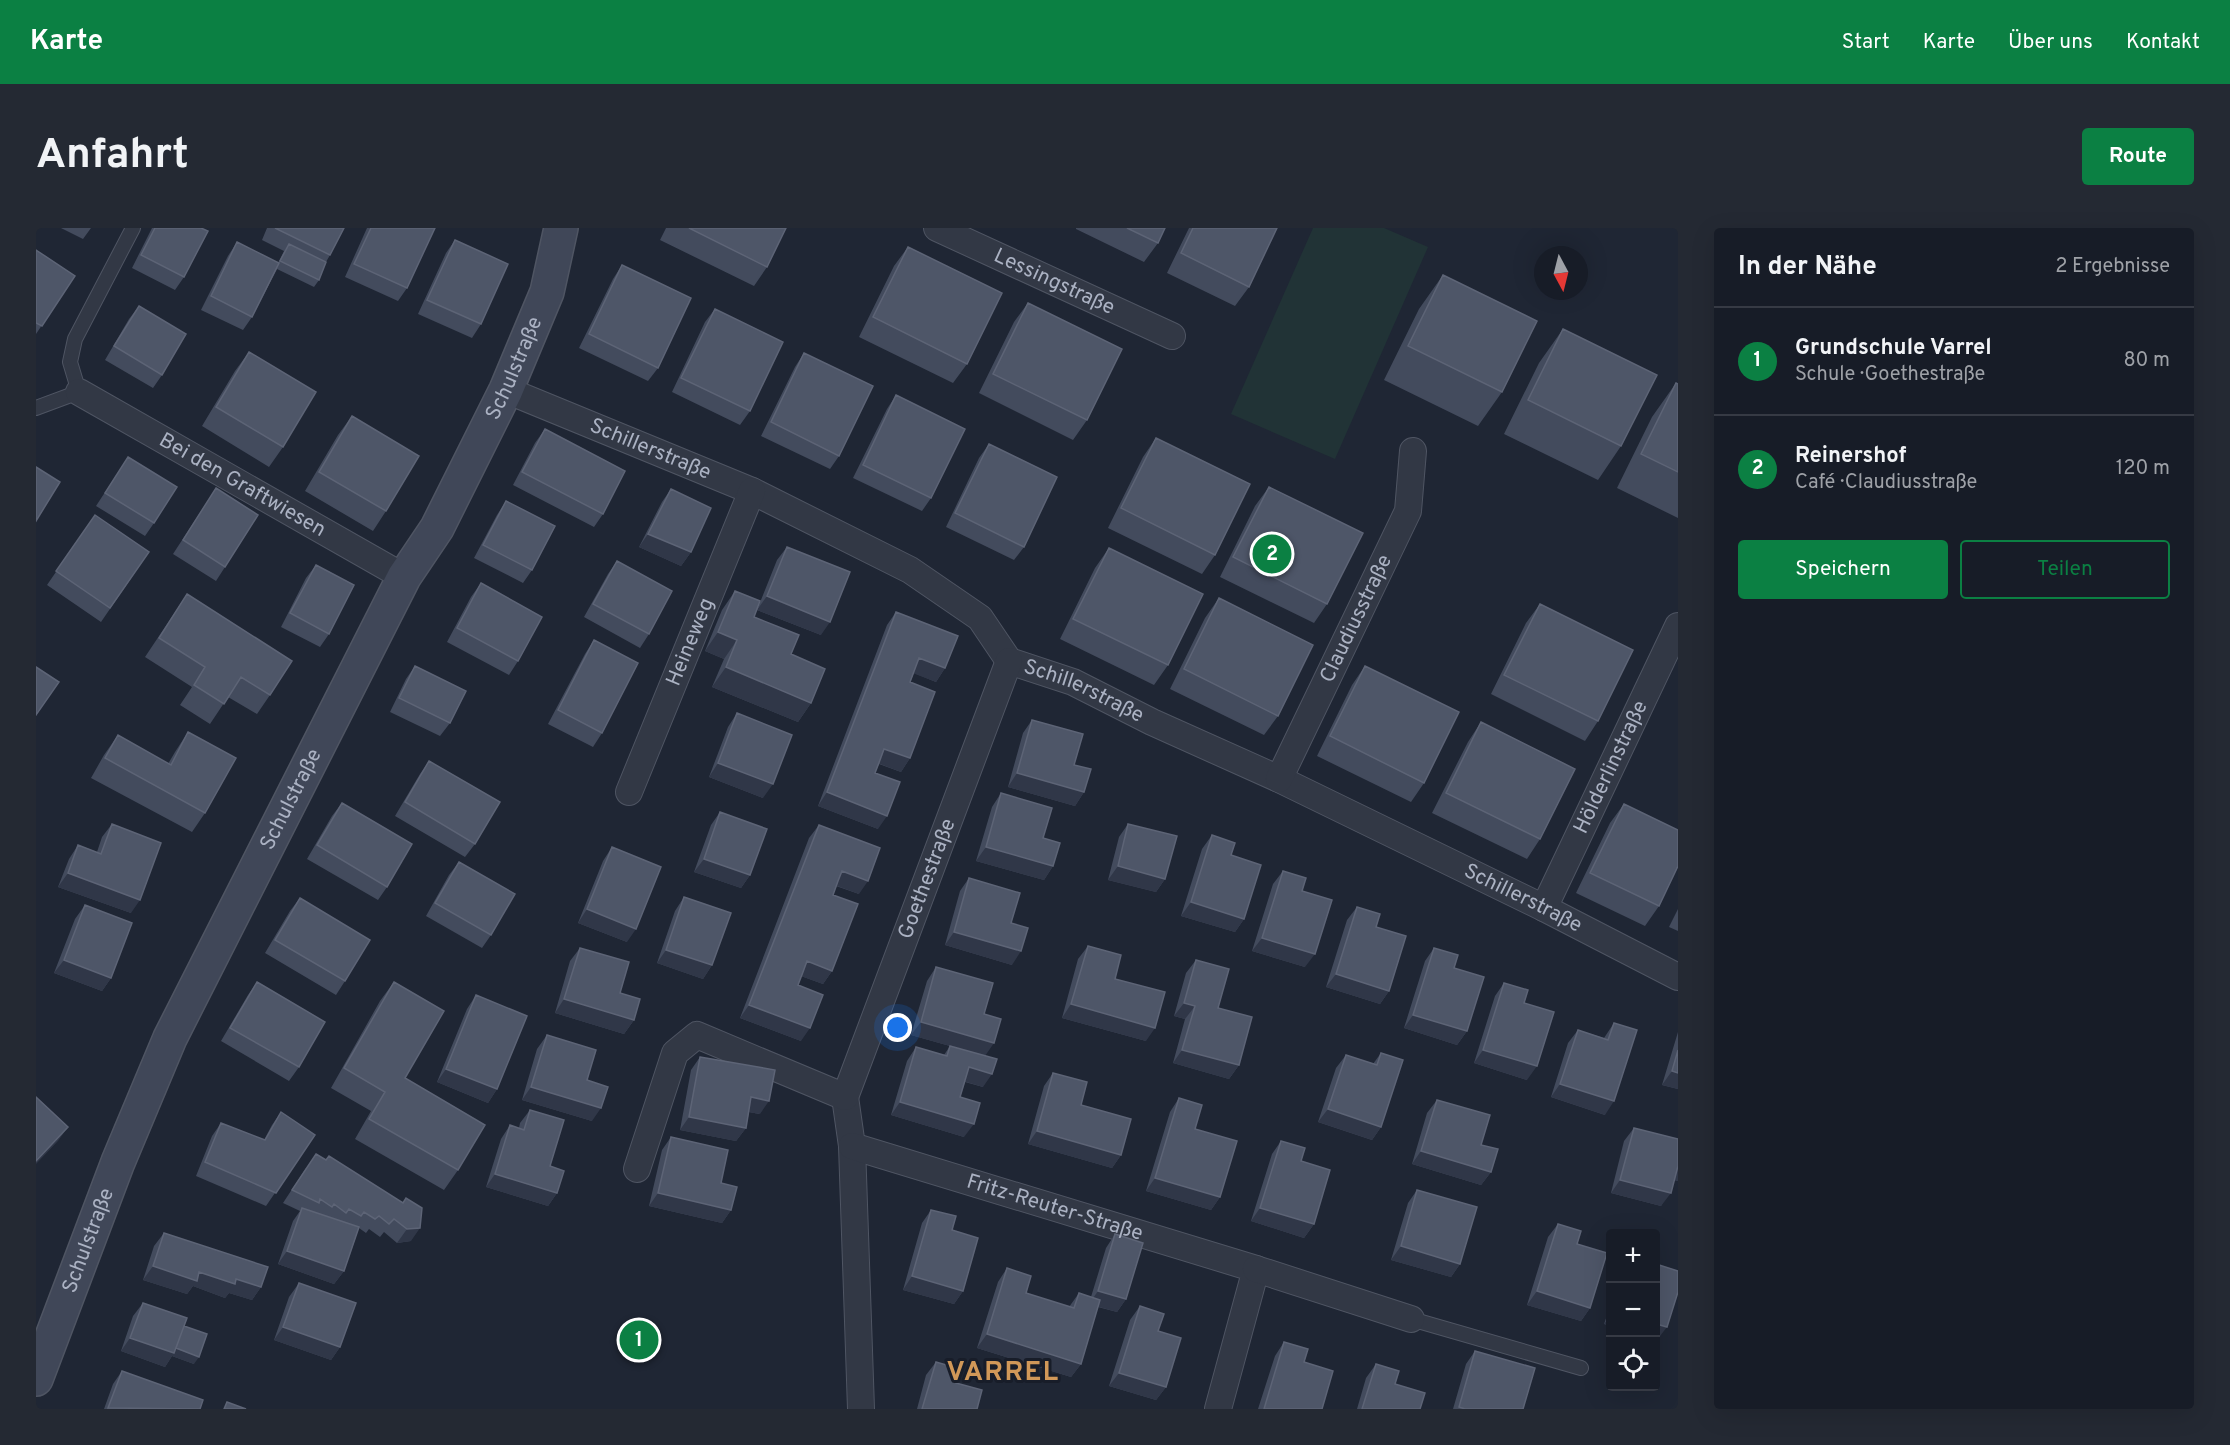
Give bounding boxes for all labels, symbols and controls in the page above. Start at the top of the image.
text: Karte [30,24,103,60]
text: Start [1842,29,1890,56]
text: Karte [1923,29,1975,56]
text: Über uns [2008,29,2093,56]
text: Kontakt [2126,29,2200,56]
button: Route [2082,128,2194,185]
text: Anfahrt [36,130,189,183]
street label: Lessingstraße [989,242,1119,321]
north arrow [1534,246,1588,300]
text: In der Nähe [1738,251,1877,284]
text: 2 Ergebnisse [2055,254,2170,280]
street label: Schulstraße [480,312,549,425]
text: Grundschule Varrel [1795,335,1992,362]
text: 1 [1754,348,1762,374]
text: 80 m [2124,348,2170,374]
text: Schule · Goethestraße [1795,362,1985,388]
street label: Schillerstraße [586,412,715,486]
street label: Bei den Graftwiesen [154,427,331,543]
text: Reinershof [1795,443,1907,470]
text: 2 [1751,456,1764,482]
text: 120 m [2116,456,2170,482]
text: Café · Claudiusstraße [1795,470,1977,496]
pin: 2 [1252,532,1292,576]
button: Speichern [1738,540,1948,599]
button: Teilen [1960,540,2170,599]
street label: Claudiusstraße [1314,550,1399,687]
street label: Heineweg [660,594,720,690]
street label: Schillerstraße [1020,653,1148,729]
street label: Hölderlinstraße [1568,696,1654,838]
street label: Schulstraße [254,744,328,855]
street label: Goethestraße [892,815,962,943]
street label: Schillerstraße [1459,858,1587,939]
your location [883,1013,912,1042]
street label: Fritz-Reuter-Straße [963,1168,1146,1247]
street label: Schulstraße [56,1184,120,1297]
map controls [1606,1229,1660,1391]
button: + [1606,1229,1660,1283]
button: − [1606,1283,1660,1337]
pin: 1 [620,1318,658,1362]
button: locate [1606,1337,1660,1391]
district label: VARREL [946,1356,1060,1390]

